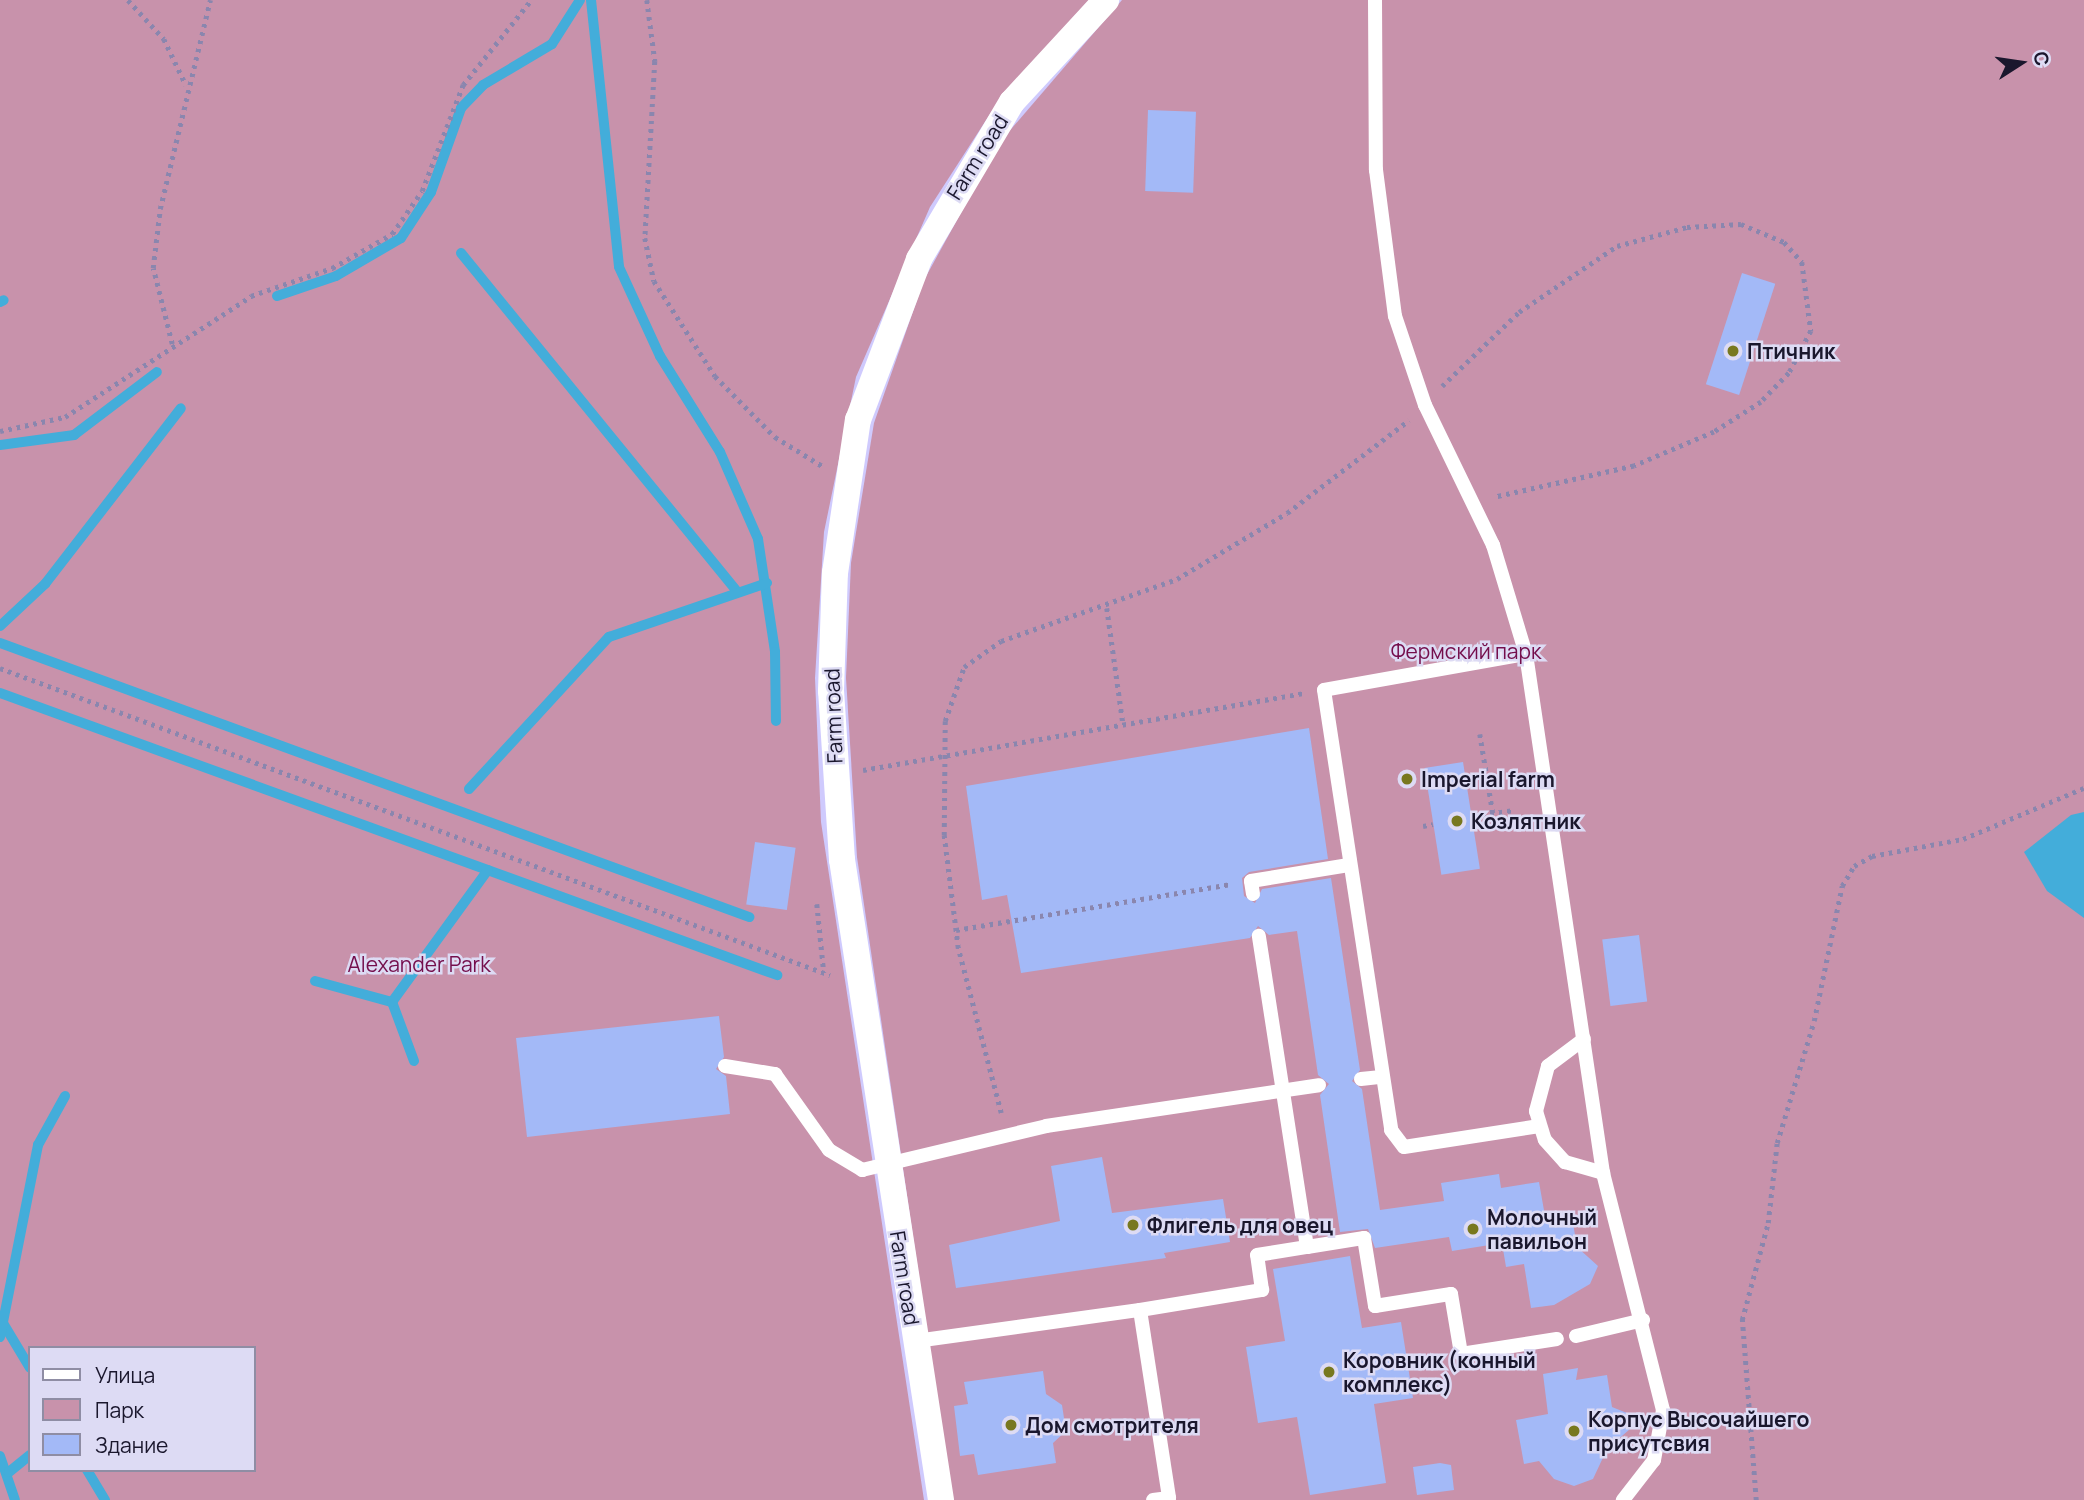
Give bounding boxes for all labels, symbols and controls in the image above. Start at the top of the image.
north arrow [1986,28,2056,98]
text: С [2027,49,2056,68]
street label: Farm road [941,110,1013,204]
place label: Птичник [1747,338,1835,364]
marker: Птичник [1725,343,1741,359]
park label: Фермский парк [1391,638,1541,664]
street label: Farm road [819,668,847,764]
place label: Imperial farm [1421,766,1555,792]
marker: Imperial farm [1399,771,1415,787]
place label: Козлятник [1471,808,1581,834]
marker: Козлятник [1449,813,1465,829]
park label: Alexander Park [347,951,491,977]
place label: Молочный павильон [1487,1204,1597,1254]
place label: Флигель для овец [1147,1212,1333,1238]
marker: Флигель для овец [1125,1217,1141,1233]
marker: Молочный павильон [1465,1221,1481,1237]
street label: Farm road [885,1229,925,1327]
legend [28,1346,256,1472]
place label: Коровник (конный комплекс) [1343,1347,1536,1397]
text: Улица [95,1361,155,1389]
marker: Коровник (конный комплекс) [1321,1364,1337,1380]
text: Парк [95,1396,144,1424]
place label: Корпус Высочайшего присутсвия [1588,1406,1810,1456]
place label: Дом смотрителя [1025,1412,1199,1438]
marker: Дом смотрителя [1003,1417,1019,1433]
marker: Корпус Высочайшего присутсвия [1566,1423,1582,1439]
text: Здание [95,1431,168,1459]

